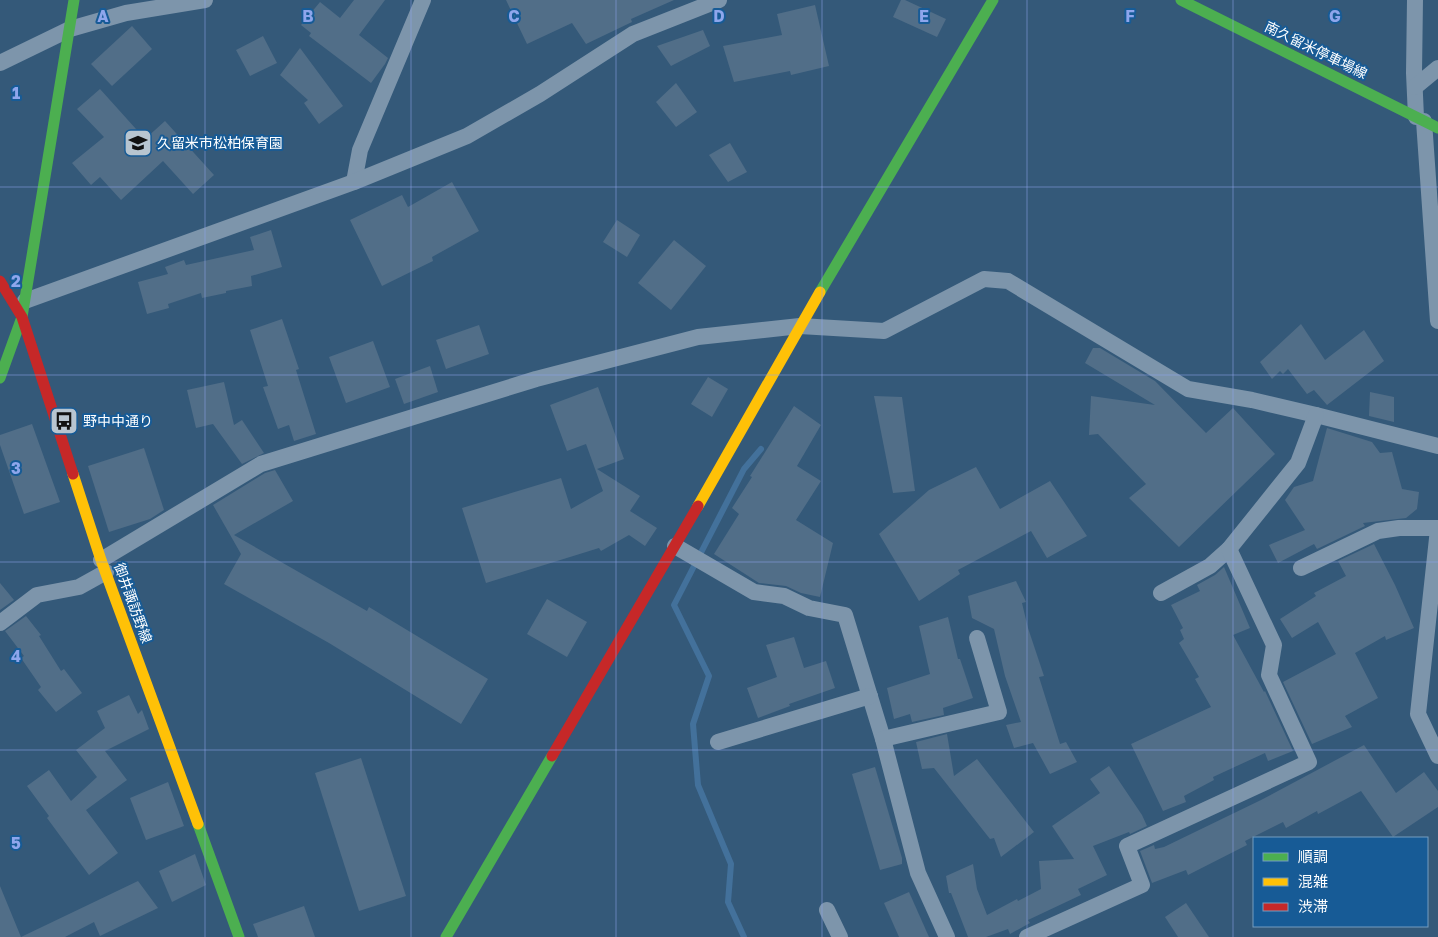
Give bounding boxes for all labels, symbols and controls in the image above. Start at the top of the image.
text: A [97,6,109,26]
text: B [302,6,314,26]
text: C [508,6,520,26]
text: D [713,6,725,26]
text: E [919,6,929,26]
text: F [1125,6,1135,26]
text: G [1329,6,1341,26]
street label: 南久留米停車場線 [1262,17,1370,82]
text: 1 [12,83,20,103]
school or university icon: 久留米市松柏保育園 [123,128,153,158]
place label: 久留米市松柏保育園 [157,134,283,151]
text: 2 [11,271,21,291]
bus stop icon: 野中中通り [49,406,79,436]
place label: 野中中通り [83,412,153,429]
text: 3 [11,458,21,478]
street label: 御井諏訪野線 [111,560,156,645]
text: 4 [11,646,21,666]
text: 5 [11,833,21,853]
legend [1253,837,1428,927]
text: 順調 [1298,847,1328,865]
text: 混雑 [1298,872,1328,890]
text: 渋滞 [1298,897,1328,915]

